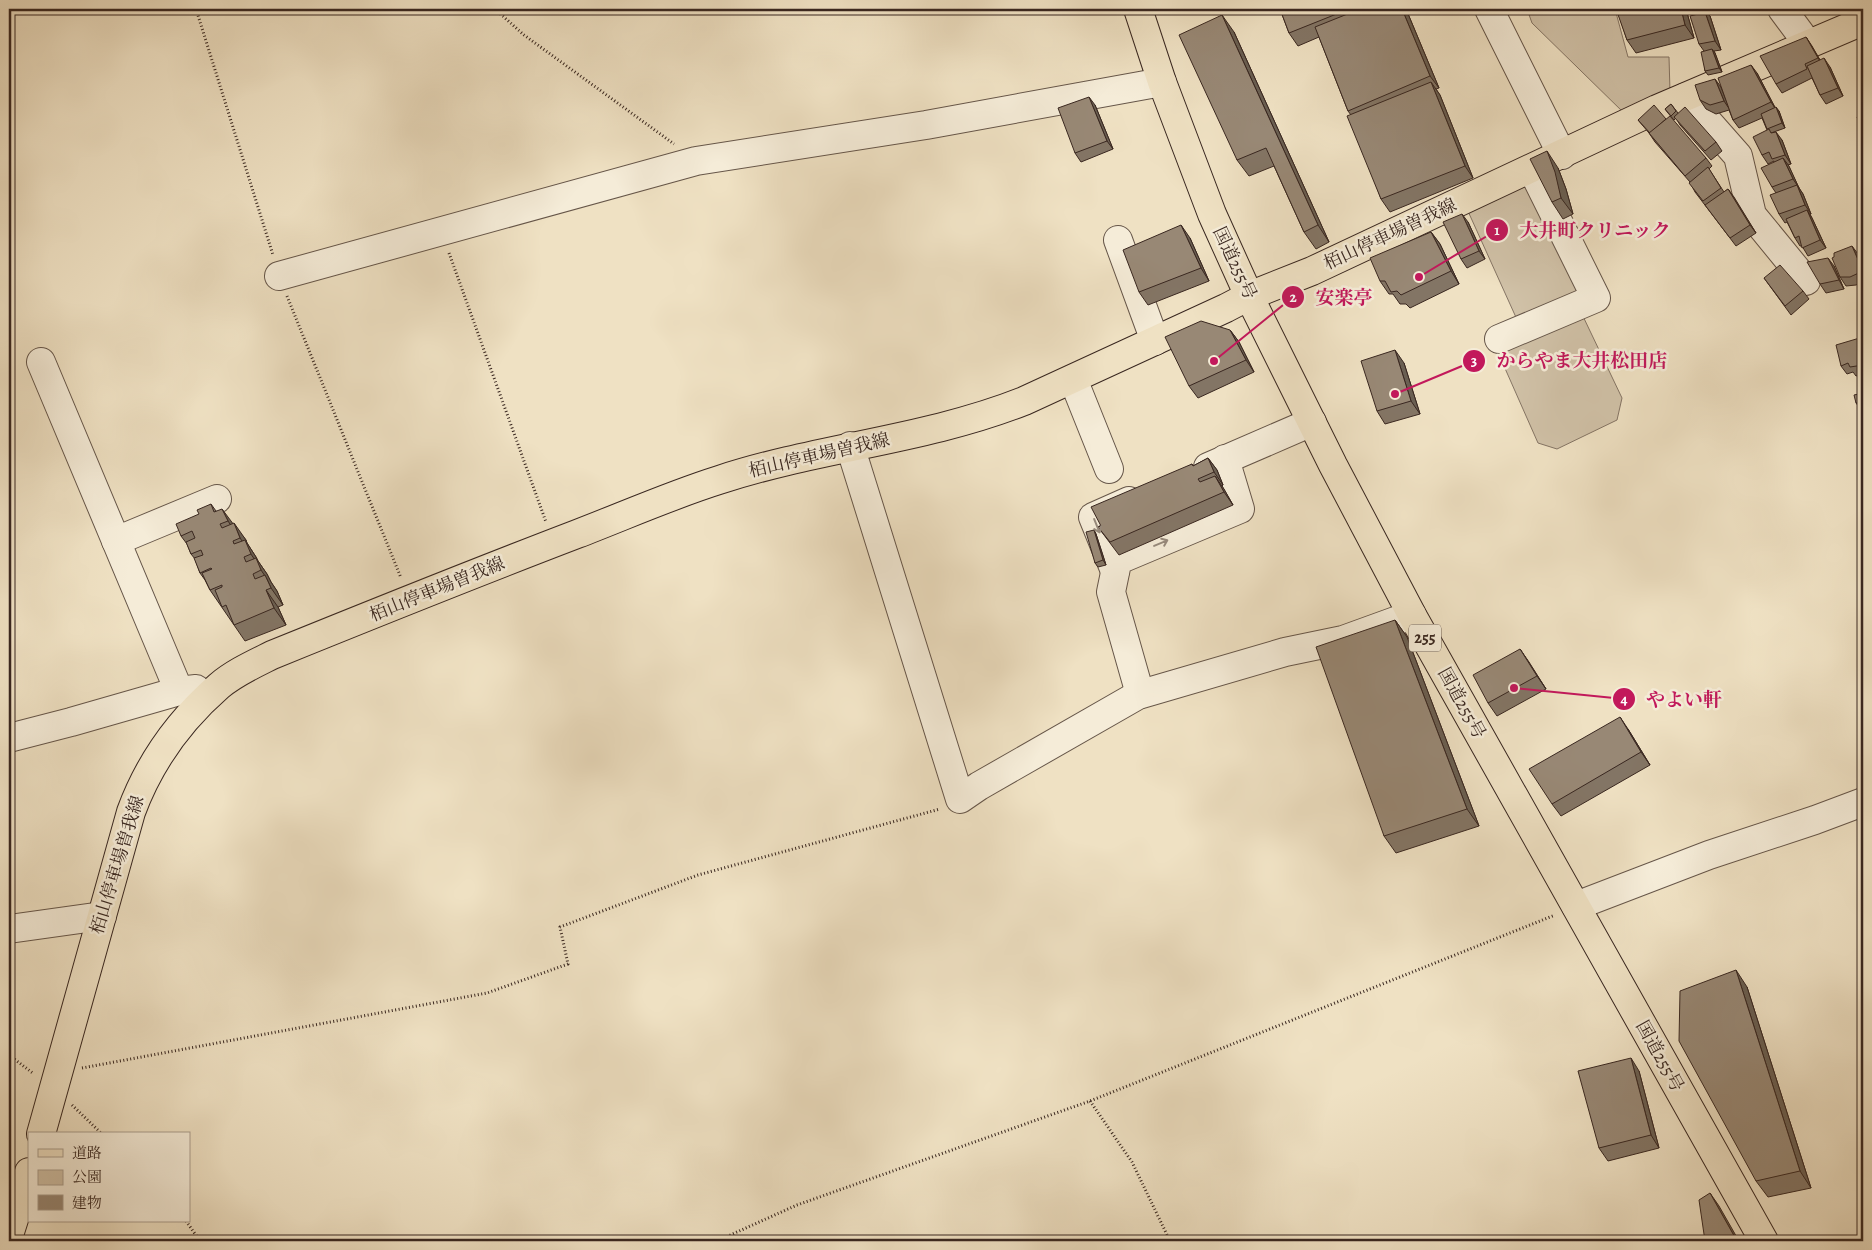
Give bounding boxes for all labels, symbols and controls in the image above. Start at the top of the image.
street label: 栢山停車場曽我線 [1320,193,1460,275]
callout: 大井町クリニック [1484,213,1681,247]
text: 大井町クリニック [1520,218,1670,244]
text: 1 [1494,220,1500,240]
street label: 国道255号 [1208,223,1262,303]
callout: 安楽亭 [1281,280,1383,314]
text: 安楽亭 [1315,285,1373,311]
text: 2 [1289,287,1297,307]
callout: からやま大井松田店 [1462,344,1678,378]
text: からやま大井松田店 [1496,348,1668,374]
text: 3 [1471,351,1477,371]
street label: 栢山停車場曽我線 [746,427,892,483]
one-way arrow [1093,518,1102,533]
one-way arrow [1153,537,1168,547]
street label: 栢山停車場曽我線 [366,551,508,627]
road number: 255 [1409,624,1441,651]
street label: 国道255号 [1433,663,1491,743]
callout: やよい軒 [1611,682,1732,716]
text: やよい軒 [1646,687,1722,713]
text: 4 [1620,689,1628,709]
street label: 栢山停車場曽我線 [84,793,150,937]
street label: 国道255号 [1631,1016,1689,1096]
legend [28,1132,190,1222]
text: 道路 [72,1143,102,1163]
text: 公園 [72,1167,102,1187]
text: 建物 [72,1193,102,1213]

